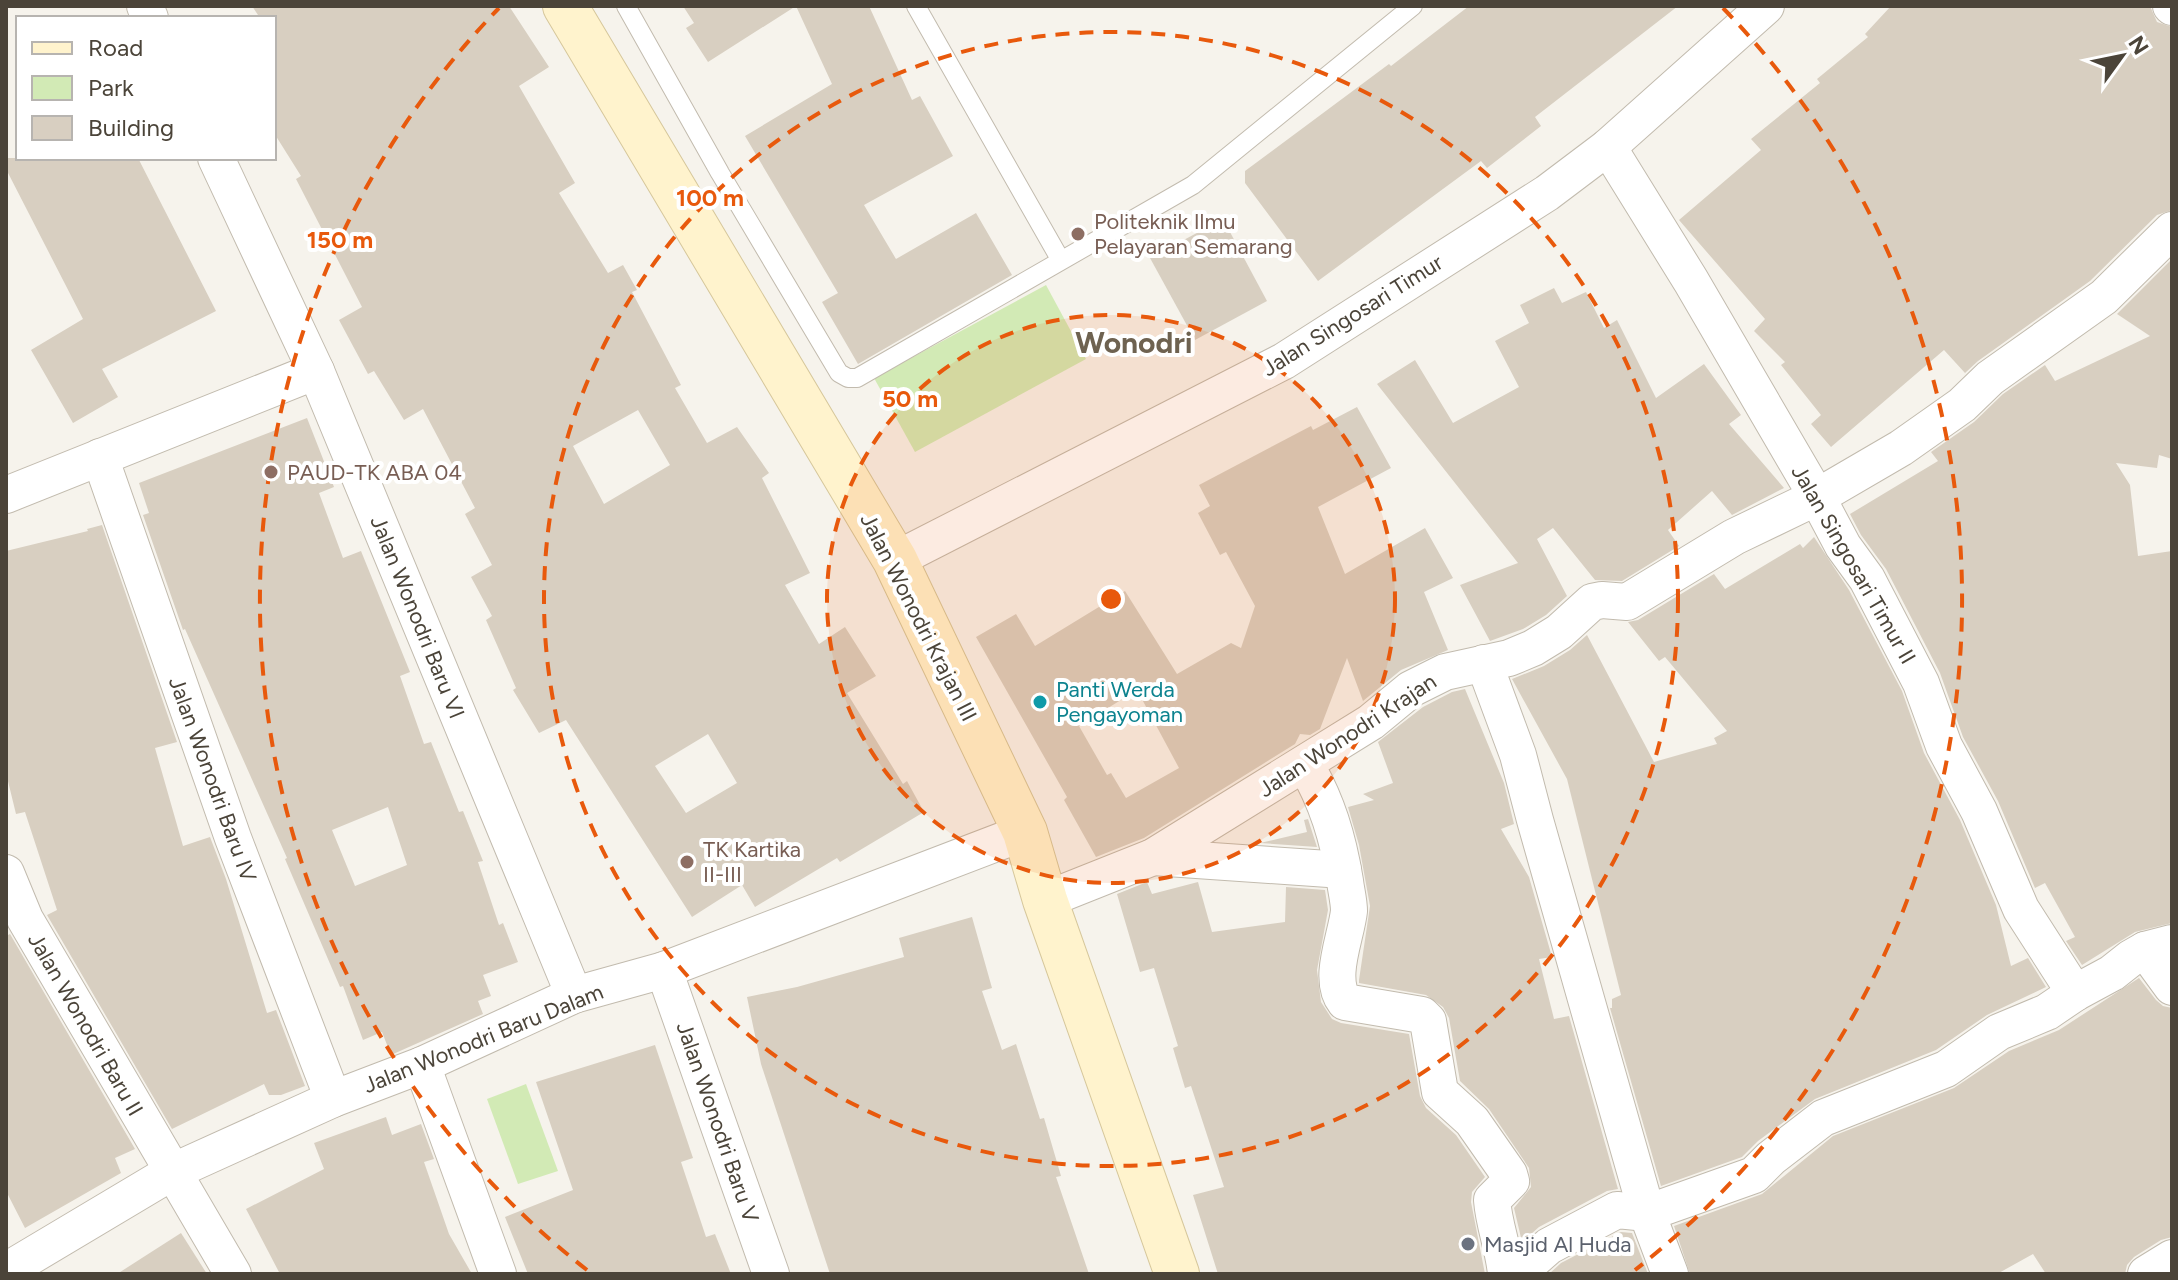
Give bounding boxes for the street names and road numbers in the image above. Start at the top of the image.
street label: Jalan Singosari Timur [1257,249,1448,382]
street label: Jalan Singosari Timur II [1786,460,1922,669]
street label: Jalan Wonodri Krajan III [854,509,983,726]
street label: Jalan Wonodri Baru VI [365,512,471,722]
street label: Jalan Wonodri Krajan [1253,668,1441,803]
street label: Jalan Wonodri Baru IV [163,673,262,886]
street label: Jalan Wonodri Baru II [22,928,149,1121]
street label: Jalan Wonodri Baru Dalam [359,978,607,1099]
street label: Jalan Wonodri Baru V [671,1018,765,1227]

